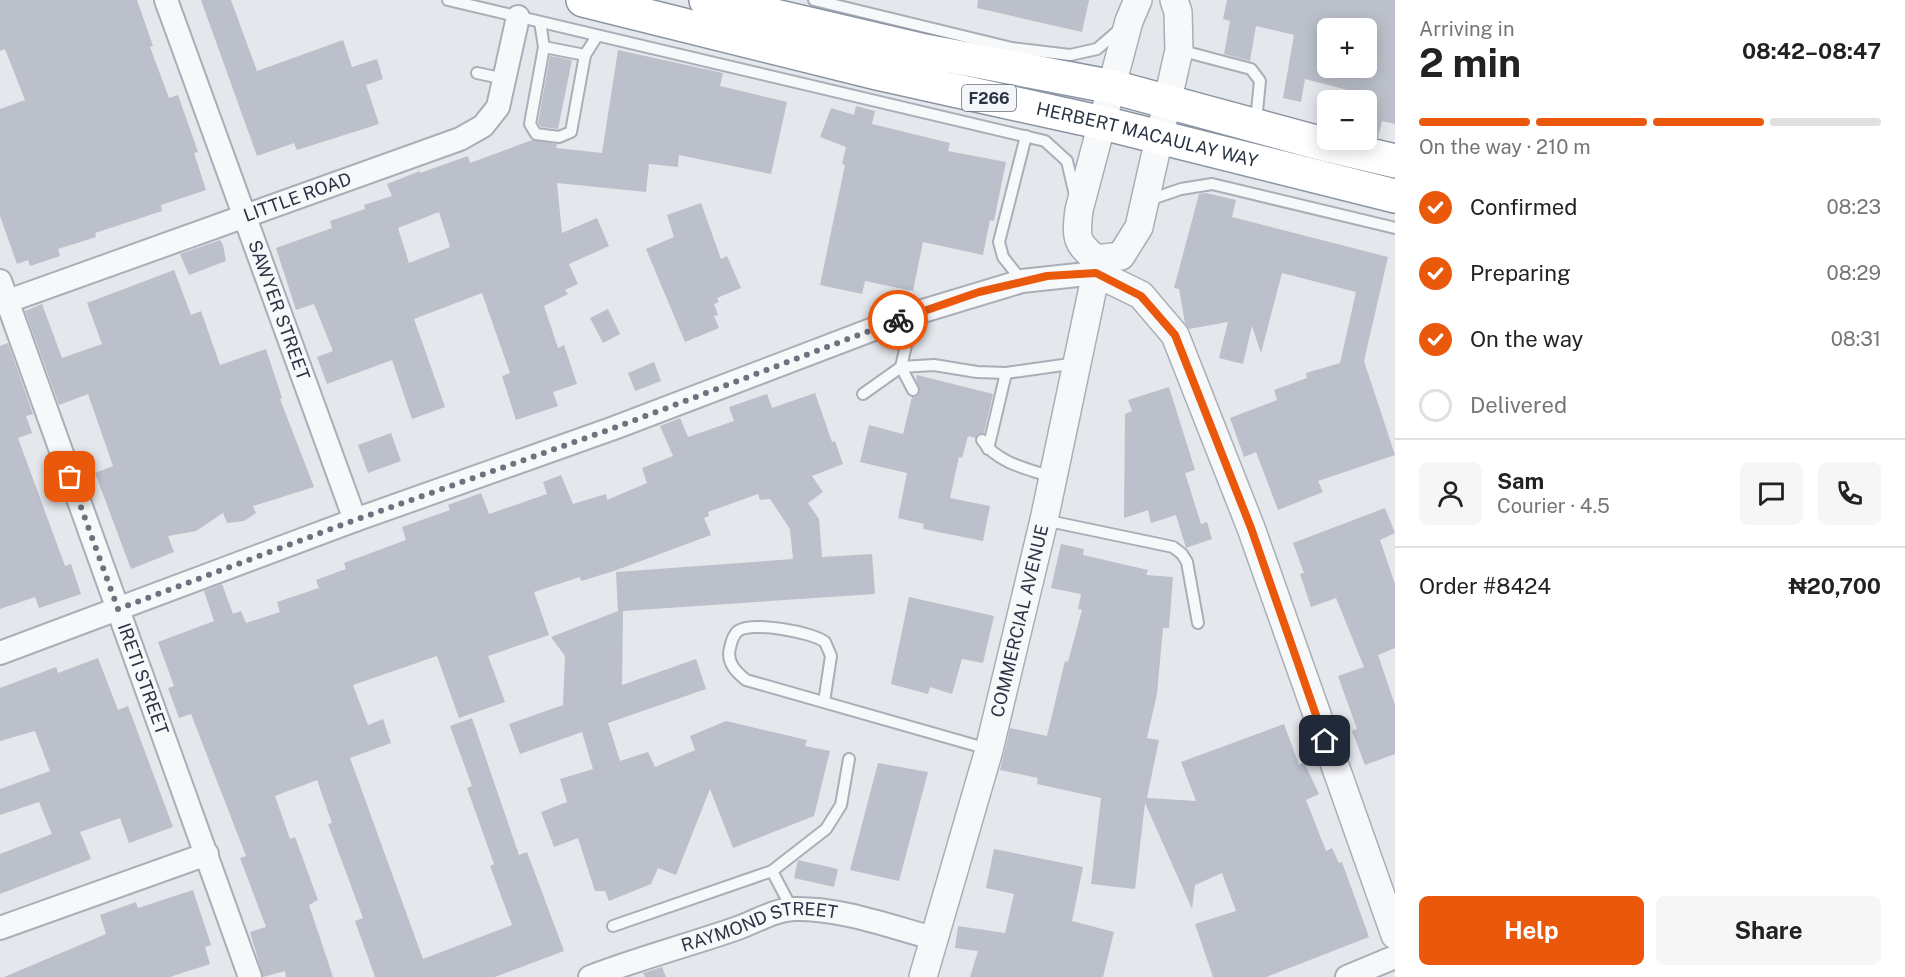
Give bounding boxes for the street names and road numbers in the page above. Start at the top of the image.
road number: F266 [962,85,1016,111]
street label: HERBERT MACAULAY WAY [1034,98,1260,171]
street label: LITTLE ROAD [240,168,354,226]
street label: SAWYER STREET [244,237,314,383]
street label: COMMERCIAL AVENUE [986,523,1053,719]
street label: IRETI STREET [114,620,173,738]
street label: RAYMOND STREET [678,898,840,956]

